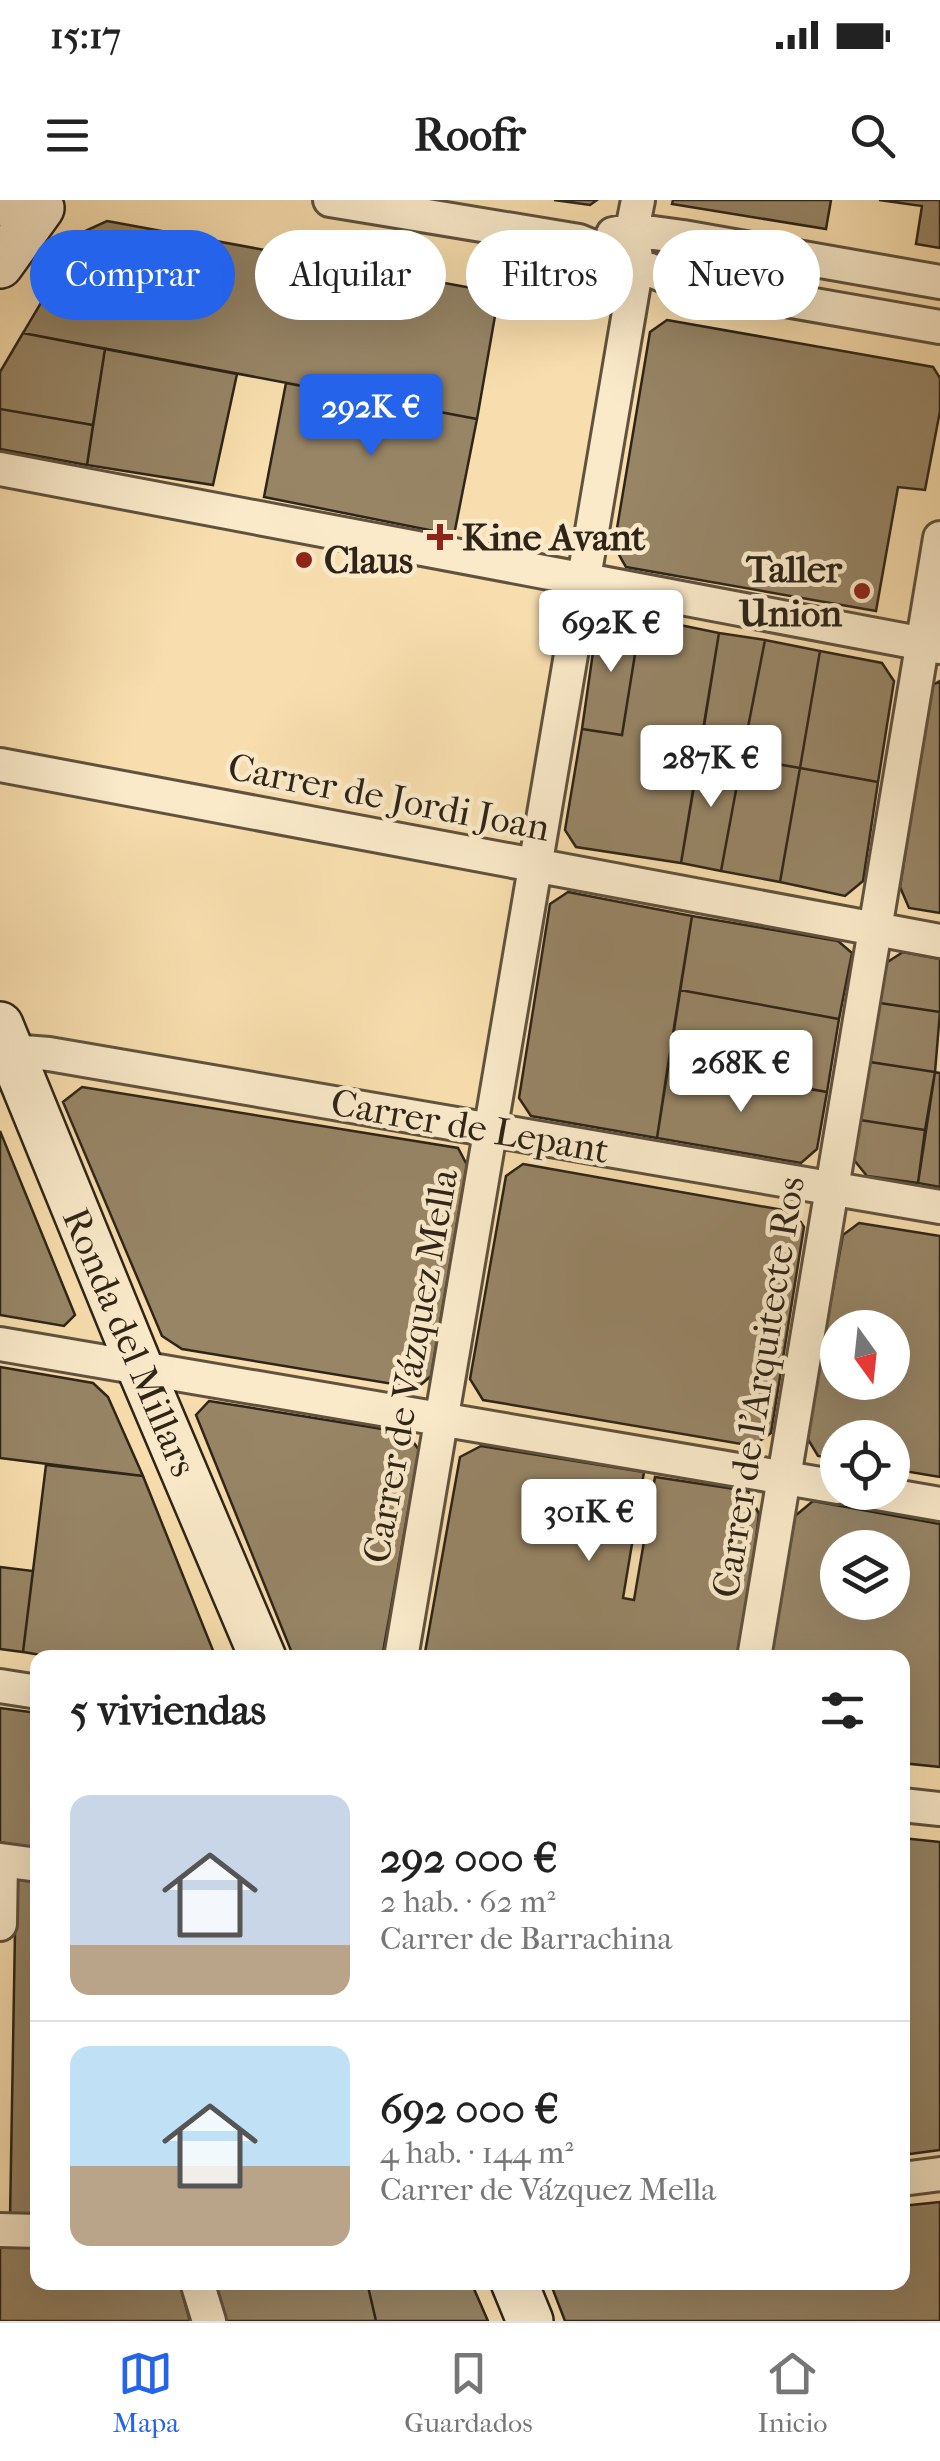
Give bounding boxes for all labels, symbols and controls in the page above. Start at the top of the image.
text: 15:17 [50,13,121,58]
icon: menu [40,108,95,163]
icon: search [845,108,900,163]
text: Roofr [414,109,526,162]
chip: Comprar [30,230,235,320]
chip: Alquilar [255,230,446,320]
chip: Filtros [466,230,633,320]
chip: Nuevo [653,230,820,320]
pin: 292K € [290,374,452,459]
text: 292K € [322,388,420,425]
place label: Kine Avant [462,515,645,560]
marker: Kine Avant [427,524,453,550]
place label: Claus [324,538,413,583]
place label: Taller Union [738,547,843,636]
marker: Claus [293,549,315,571]
marker: Taller Union [851,580,873,602]
pin: 692K € [530,590,692,675]
text: 692K € [561,604,661,641]
pin: 287K € [630,725,792,810]
text: 287K € [662,739,760,776]
street label: Carrer de Jordi Joan [224,744,554,851]
pin: 268K € [660,1030,822,1115]
text: 268K € [692,1044,791,1081]
street label: Carrer de Lepant [327,1080,613,1173]
street label: Carrer de Vázquez Mella [354,1165,467,1567]
street label: Carrer de l'Arquitecte Ros [703,1173,814,1601]
street label: Ronda del Millars [53,1201,206,1483]
north arrow [820,1310,910,1400]
map controls [820,1310,910,1620]
button: locate [820,1420,910,1510]
pin: 301K € [508,1479,670,1564]
text: 301K € [543,1493,635,1530]
button: layers [820,1530,910,1620]
icon: filters [815,1683,870,1738]
text: 5 viviendas [70,1686,266,1735]
text: 292 000 € [380,1834,558,1883]
icon: home [150,1835,270,1955]
text: 2 hab. · 62 m² [380,1883,555,1920]
text: Carrer de Barrachina [380,1920,672,1957]
text: 692 000 € [380,2085,559,2134]
icon: home [150,2086,270,2206]
text: 4 hab. · 144 m² [380,2134,573,2171]
text: Carrer de Vázquez Mella [380,2171,716,2208]
tab: Mapa [113,2346,179,2439]
tab: Guardados [404,2346,533,2439]
tab: Inicio [758,2346,827,2439]

